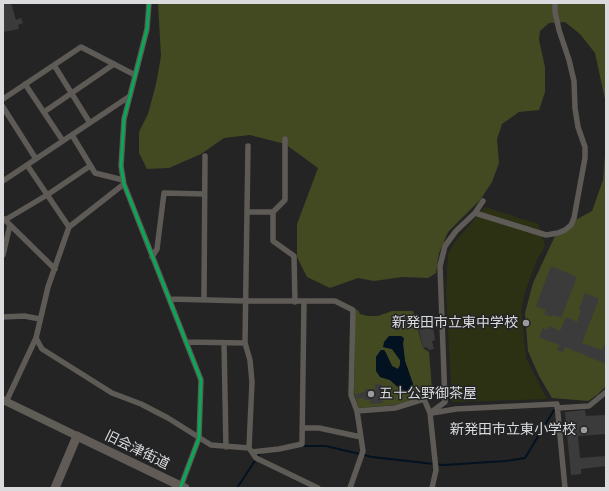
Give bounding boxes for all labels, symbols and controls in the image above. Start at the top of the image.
place label: 新発田市立東中学校 [392,315,518,331]
marker: 新発田市立東中学校 [521,318,531,328]
place label: 五十公野御茶屋 [379,386,477,402]
marker: 五十公野御茶屋 [366,389,376,399]
place label: 新発田市立東小学校 [450,422,576,438]
marker: 新発田市立東小学校 [579,425,589,435]
street label: 旧会津街道 [102,427,172,473]

